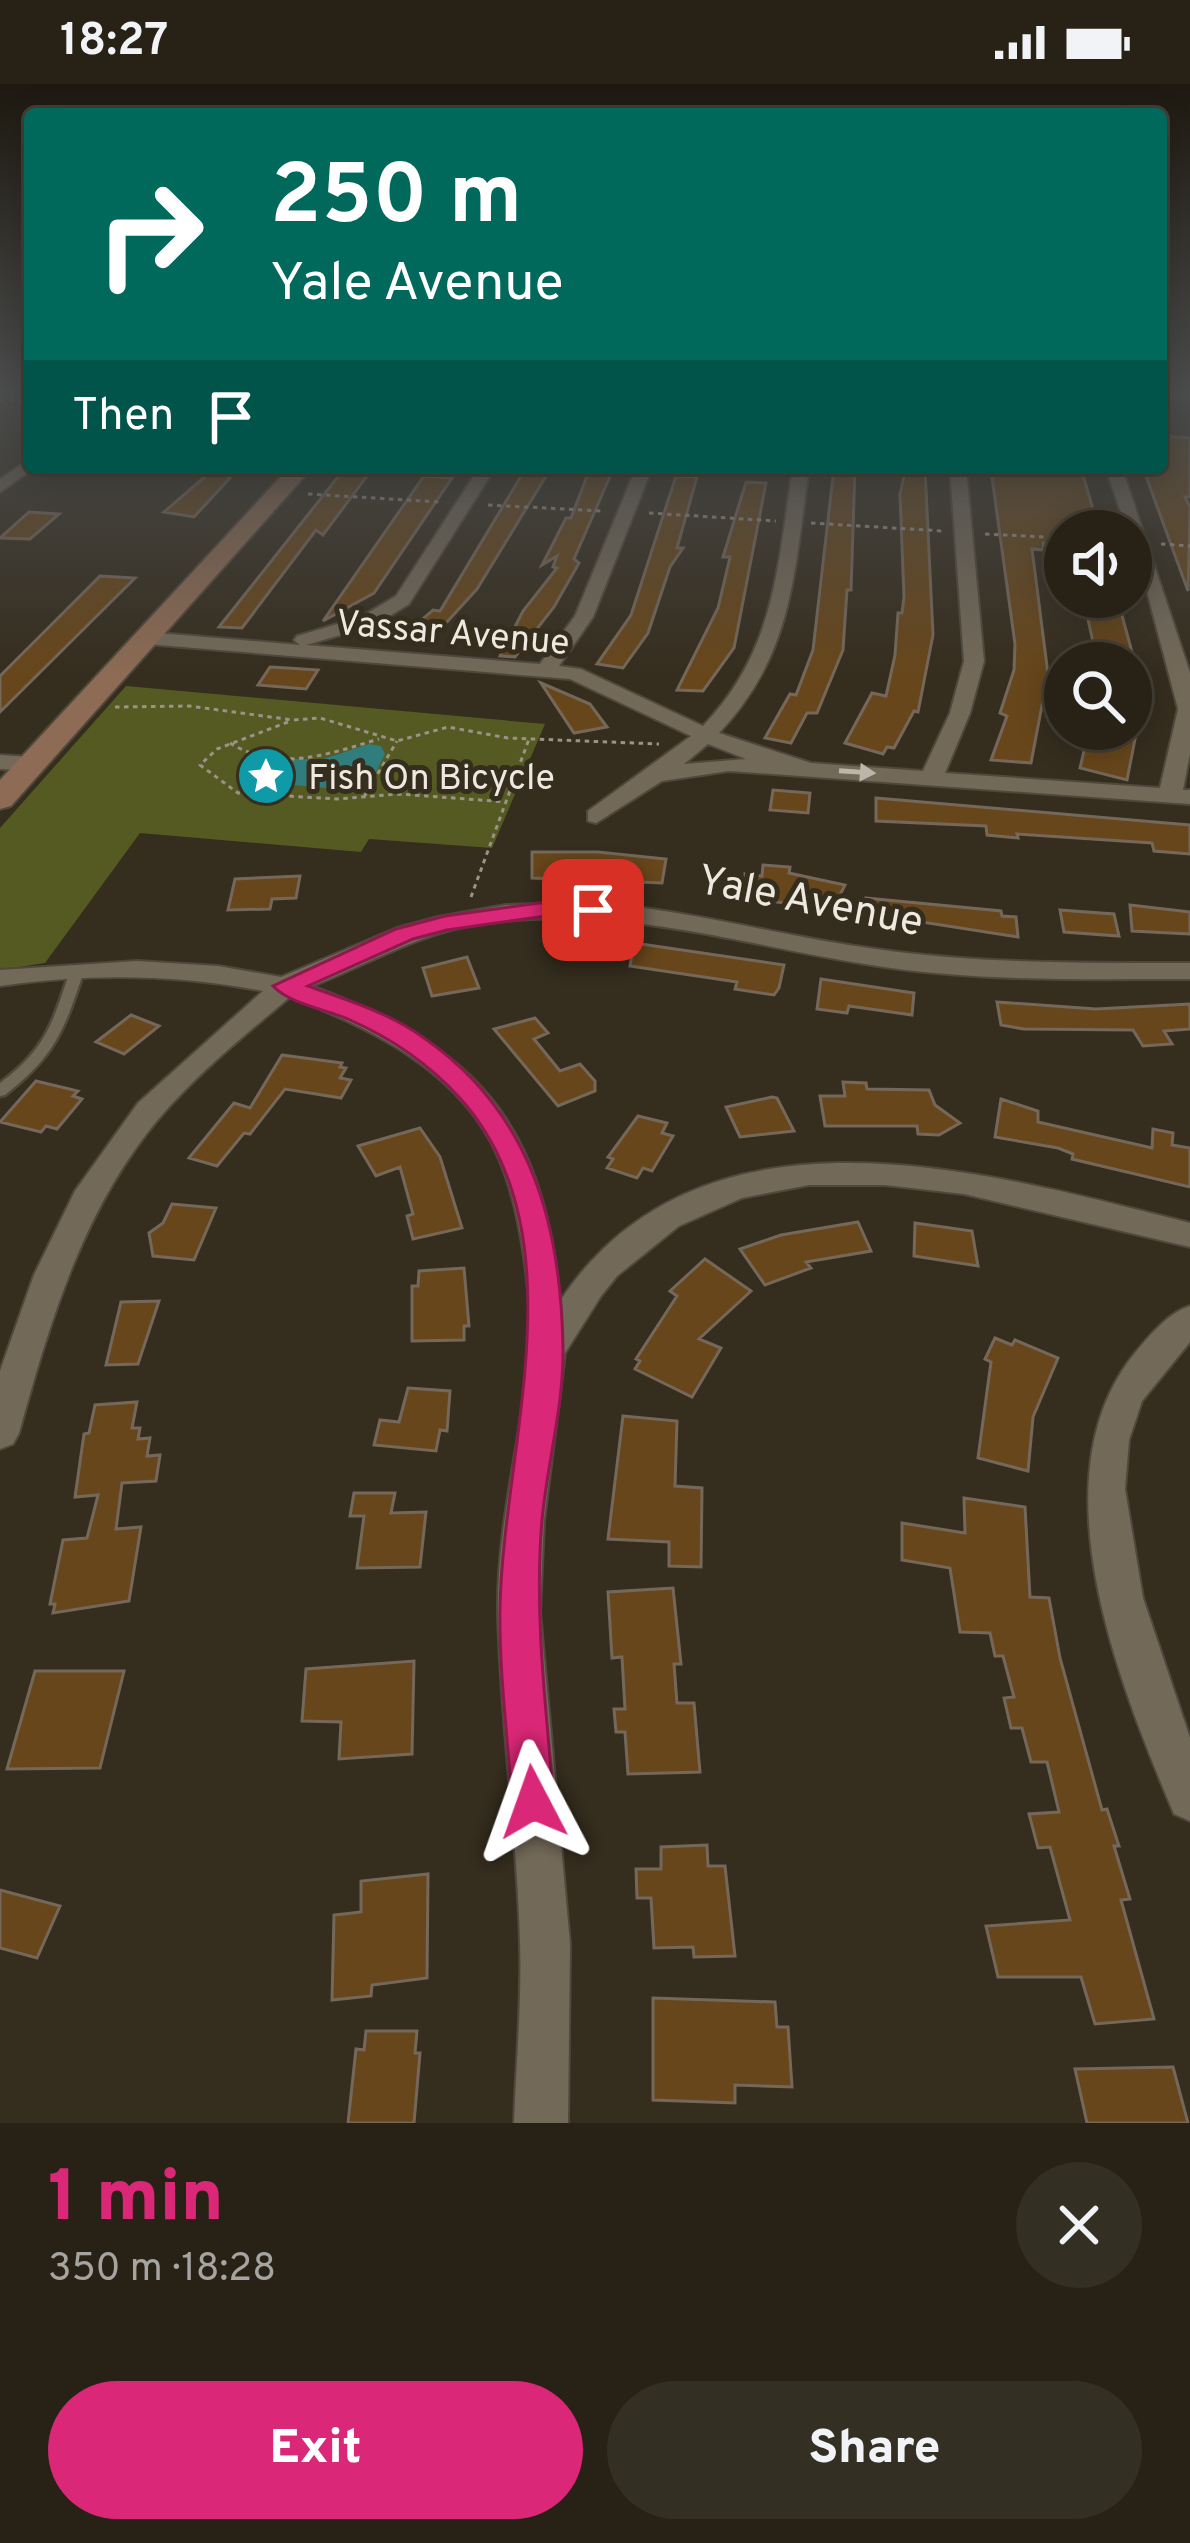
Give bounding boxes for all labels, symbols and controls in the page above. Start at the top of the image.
text: 18:27 [60,14,168,71]
text: 250 m [270,147,522,253]
icon: right [72,156,228,312]
text: Yale Avenue [270,251,564,320]
icon: arrive [198,384,264,450]
text: Then [72,389,174,446]
map controls [1044,510,1152,750]
button: sound [1044,510,1152,618]
street label: Vassar Avenue [334,602,571,668]
button: search [1044,642,1152,750]
place icon: Fish On Bicycle [235,745,297,807]
place label: Fish On Bicycle [308,757,555,803]
one-way arrow [839,762,876,781]
street label: Yale Avenue [693,856,927,951]
pin [542,859,644,961]
icon: arrive [560,877,626,943]
position arrow [470,1739,596,1865]
text: 1 min [48,2155,224,2247]
button: close [1016,2162,1142,2288]
text: 350 m · 18:28 [48,2246,276,2295]
button: Exit [48,2381,583,2519]
button: Share [607,2381,1142,2519]

